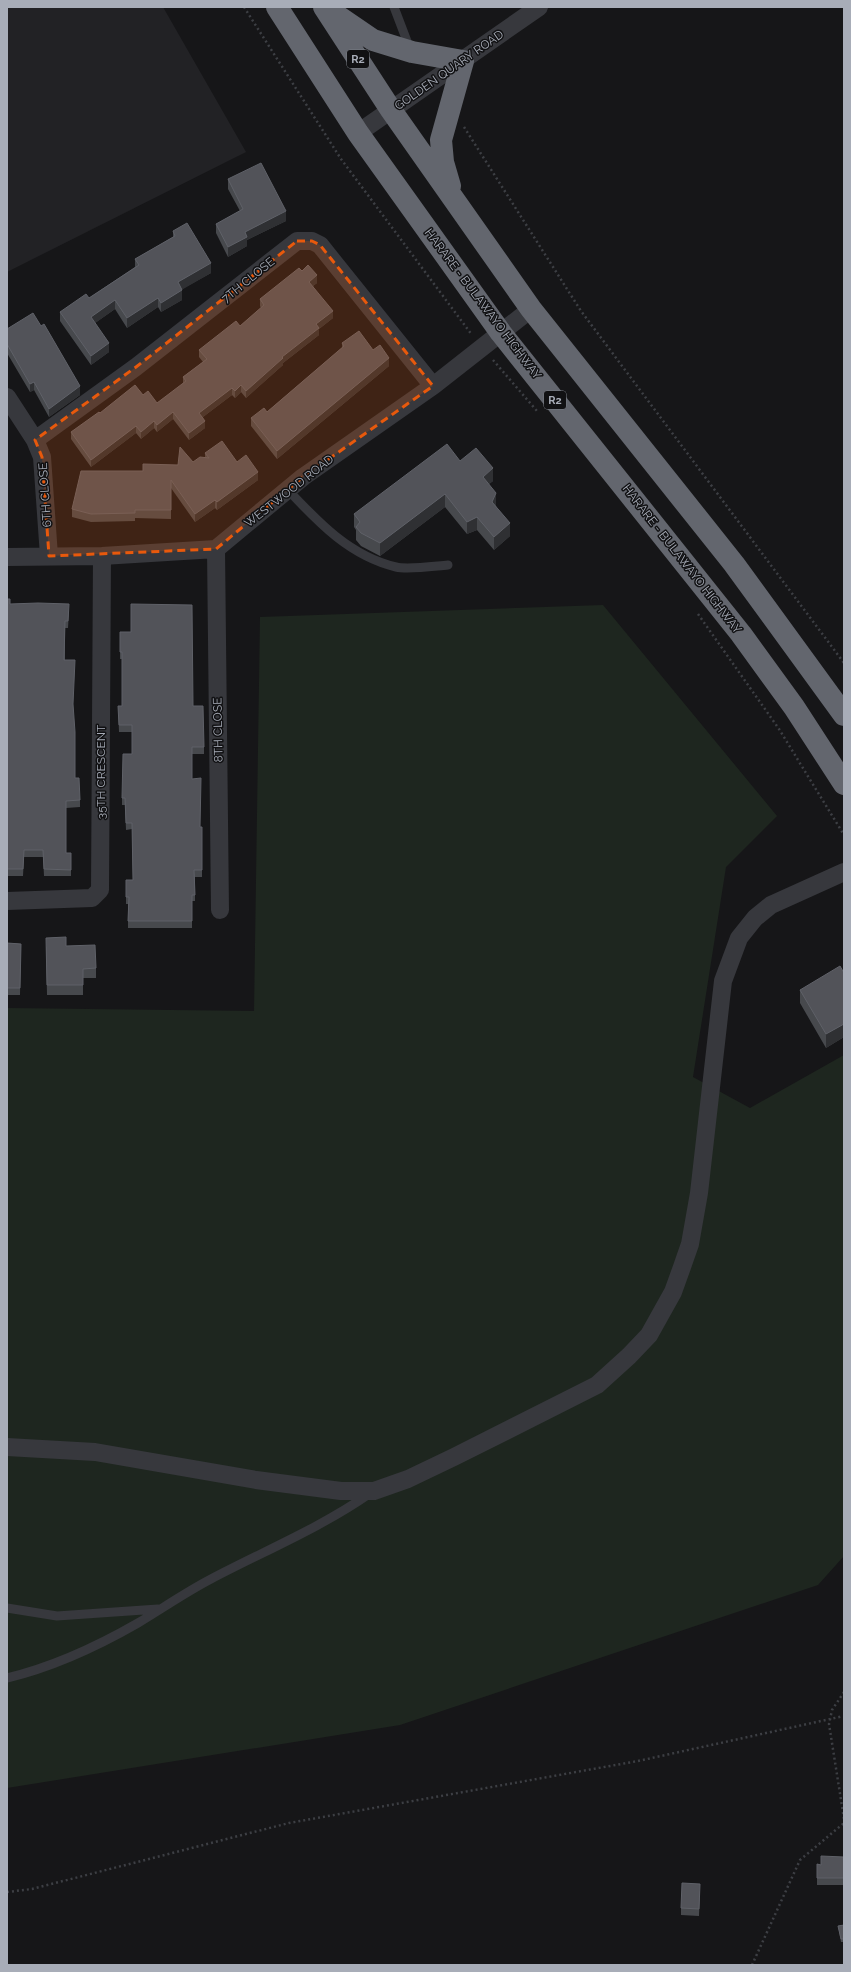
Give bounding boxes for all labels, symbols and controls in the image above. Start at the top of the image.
street label: GOLDEN QUARY ROAD [392,27,507,113]
road number: R2 [347,50,369,68]
street label: HARARE - BULAWAYO HIGHWAY [422,226,544,382]
street label: 7TH CLOSE [219,254,277,306]
road number: R2 [544,391,566,409]
street label: WESTWOOD ROAD [242,452,337,530]
street label: 6TH CLOSE [36,462,54,528]
street label: HARARE - BULAWAYO HIGHWAY [620,482,745,636]
street label: 8TH CLOSE [210,697,226,763]
street label: 35TH CRESCENT [94,724,108,819]

